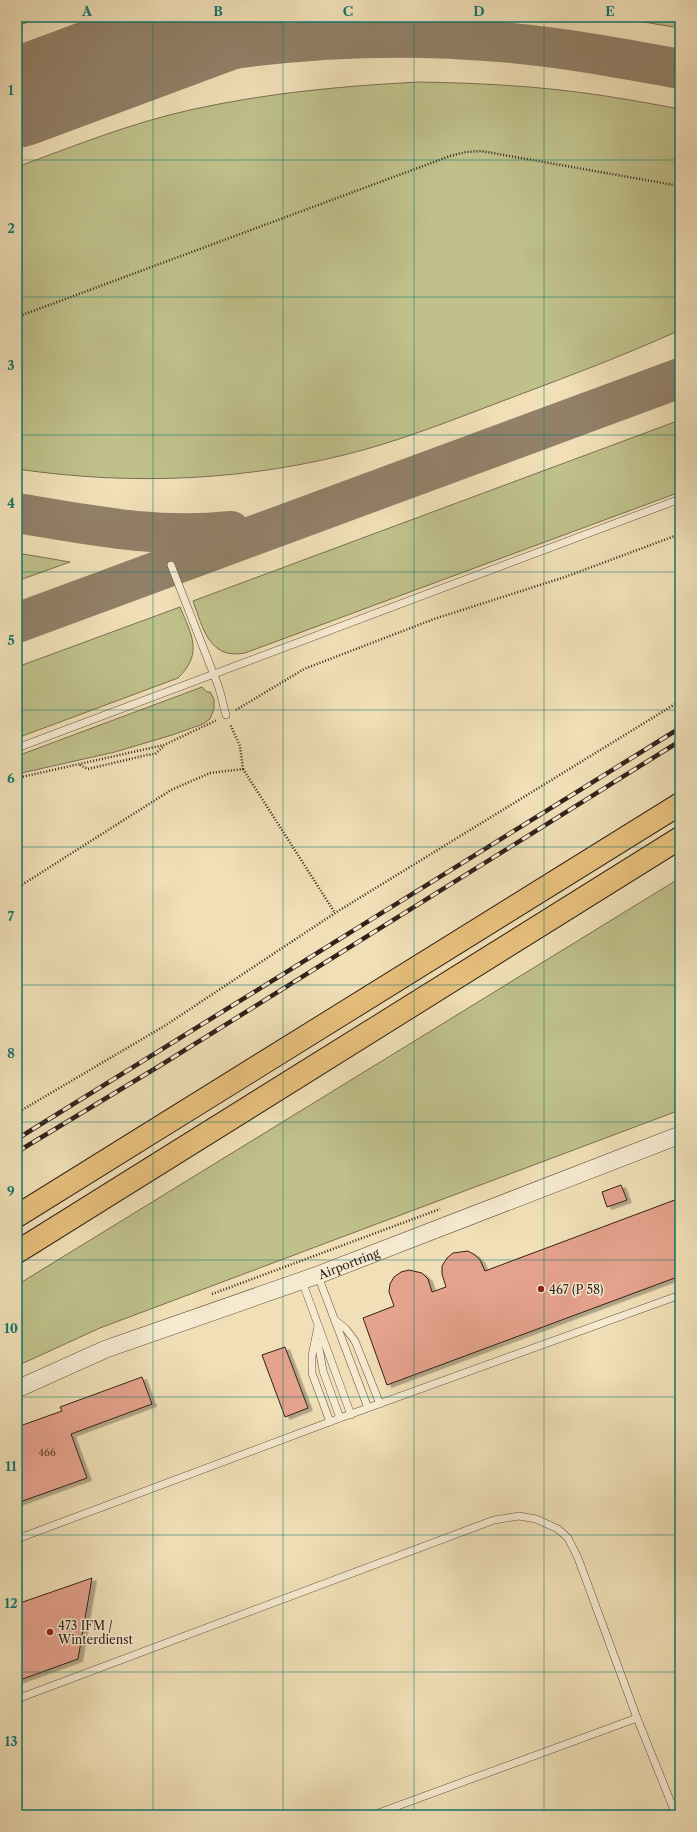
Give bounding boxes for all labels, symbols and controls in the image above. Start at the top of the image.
text: A [81,3,93,19]
text: B [213,3,223,19]
text: C [343,3,353,19]
text: D [473,3,485,19]
text: E [605,3,615,19]
text: 1 [8,82,14,98]
text: 2 [7,220,15,236]
text: 3 [7,357,15,373]
text: 4 [7,495,15,511]
text: 5 [7,632,15,648]
text: 6 [7,770,15,786]
text: 7 [8,908,15,924]
text: 8 [7,1045,15,1061]
text: 9 [7,1183,15,1199]
street label: Airportring [315,1244,382,1282]
place label: 467 (P 58) [549,1282,604,1297]
marker: 467 (P 58) [536,1284,546,1294]
text: 10 [4,1320,18,1336]
house number: 466 [38,1446,56,1459]
text: 11 [5,1458,17,1474]
text: 12 [4,1595,18,1611]
place label: 473 IFM / Winterdienst [57,1618,134,1647]
marker: 473 IFM / Winterdienst [45,1627,55,1637]
text: 13 [4,1733,18,1749]

